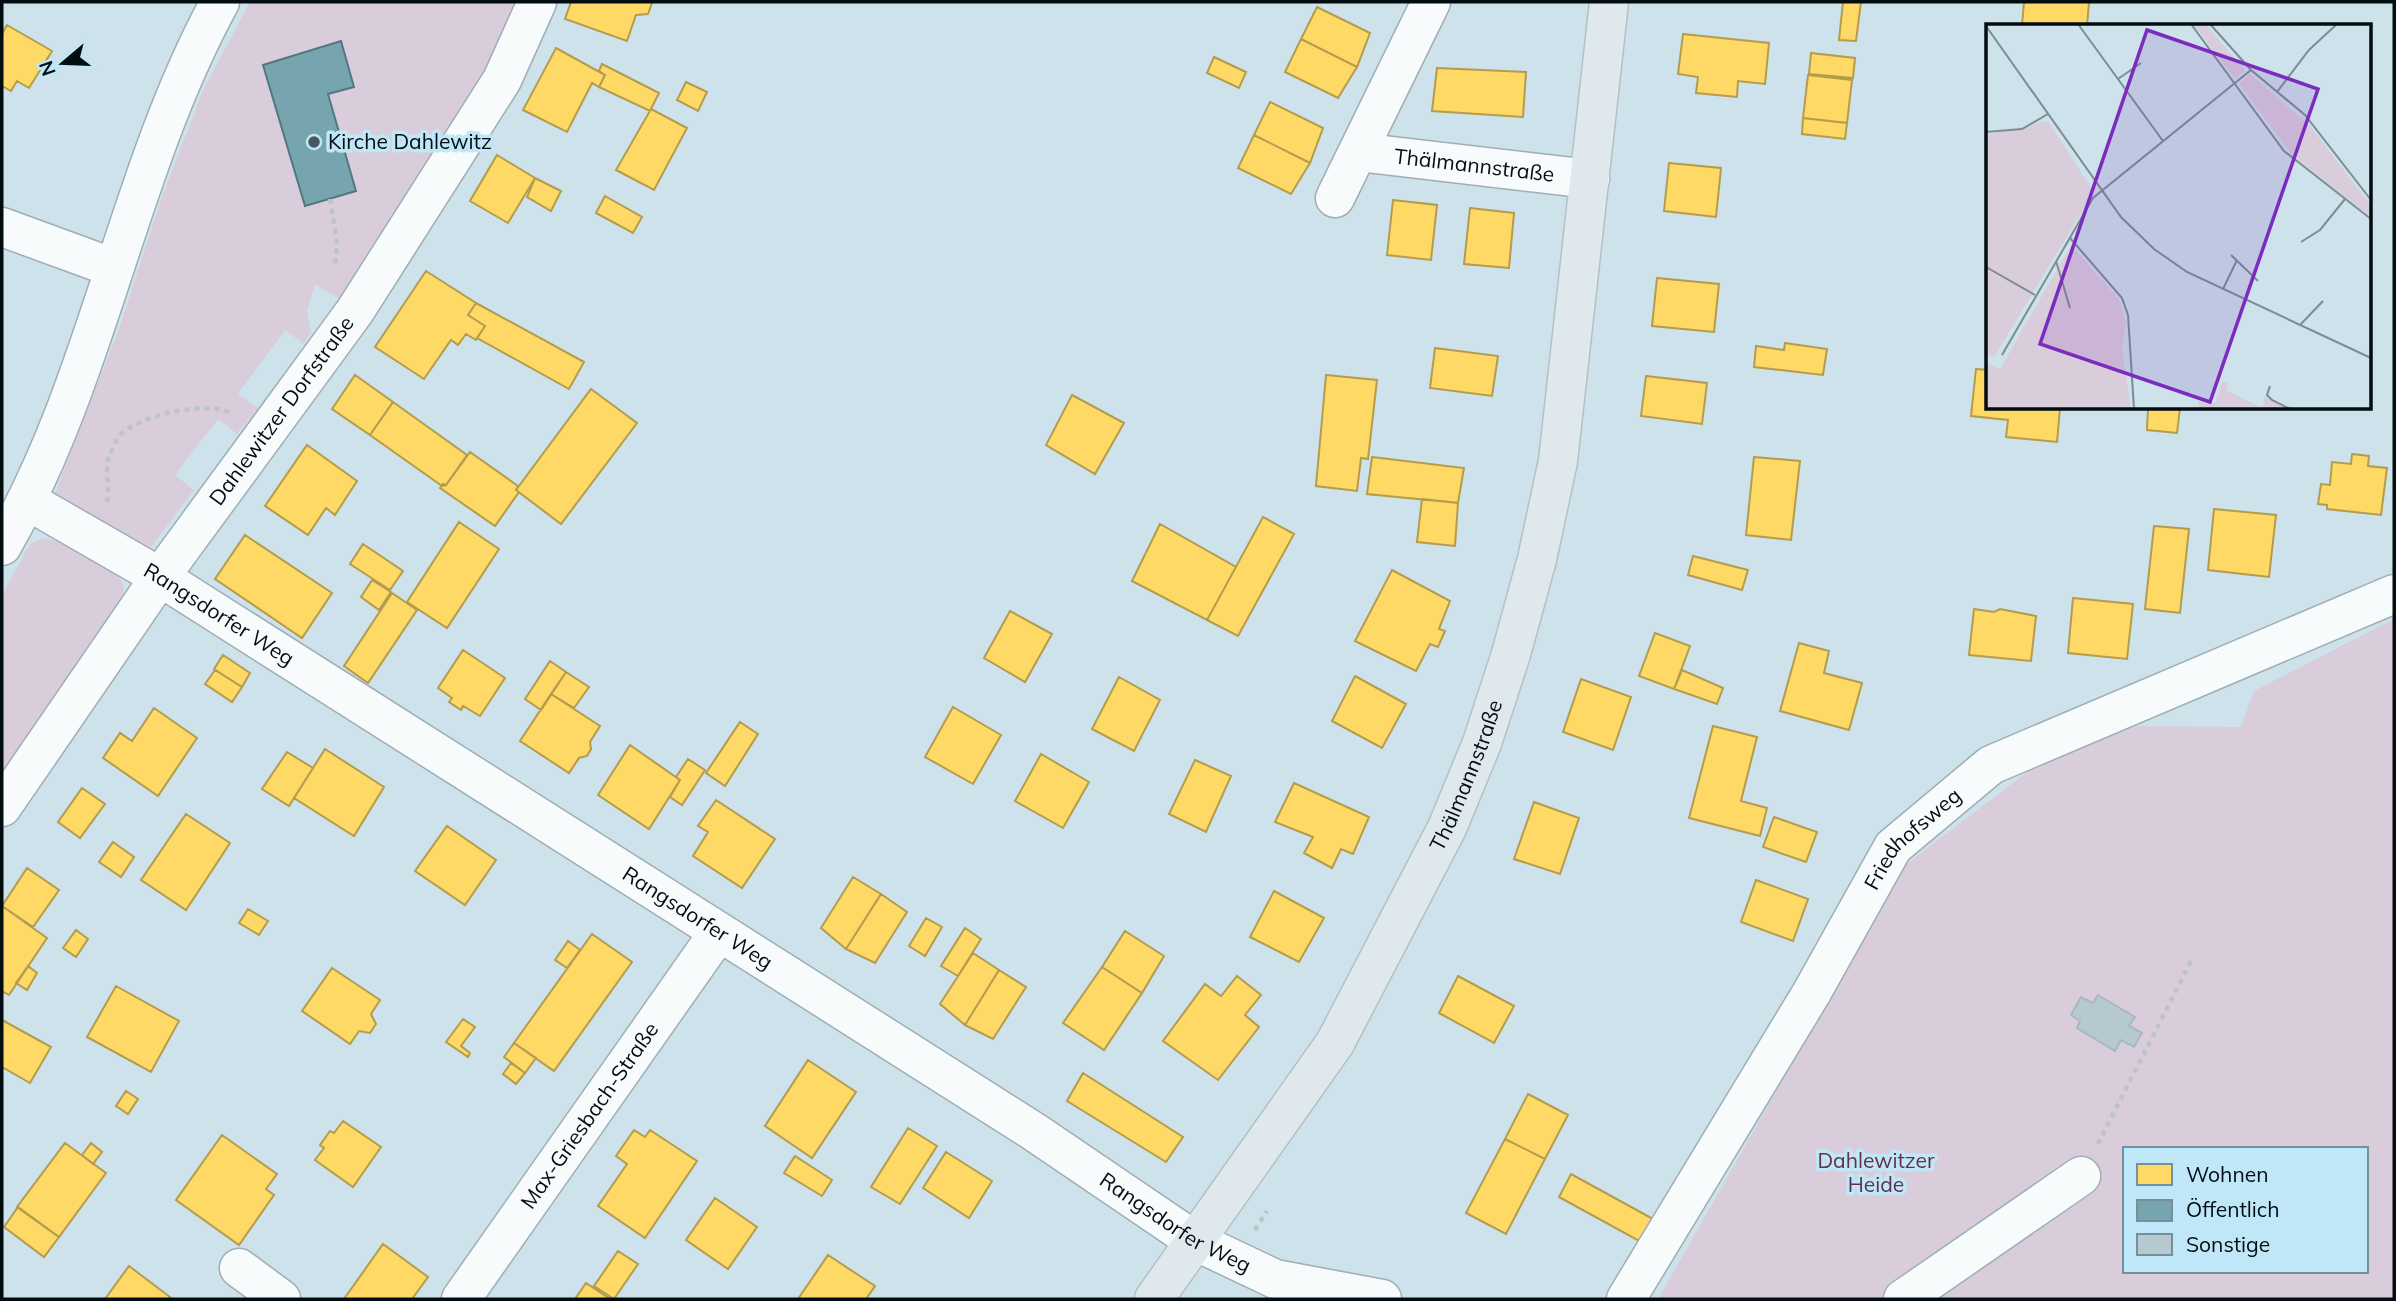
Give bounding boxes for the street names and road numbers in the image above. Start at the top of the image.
street label: Thälmannstraße [1393,142,1556,187]
street label: Dahlewitzer Dorfstraße [203,311,359,510]
street label: Rangsdorfer Weg [139,557,299,671]
street label: Thälmannstraße [1423,696,1507,855]
street label: Friedhofsweg [1858,782,1966,894]
street label: Rangsdorfer Weg [618,860,778,975]
street label: Max-Griesbach-Straße [515,1017,663,1213]
street label: Rangsdorfer Weg [1095,1166,1256,1278]

